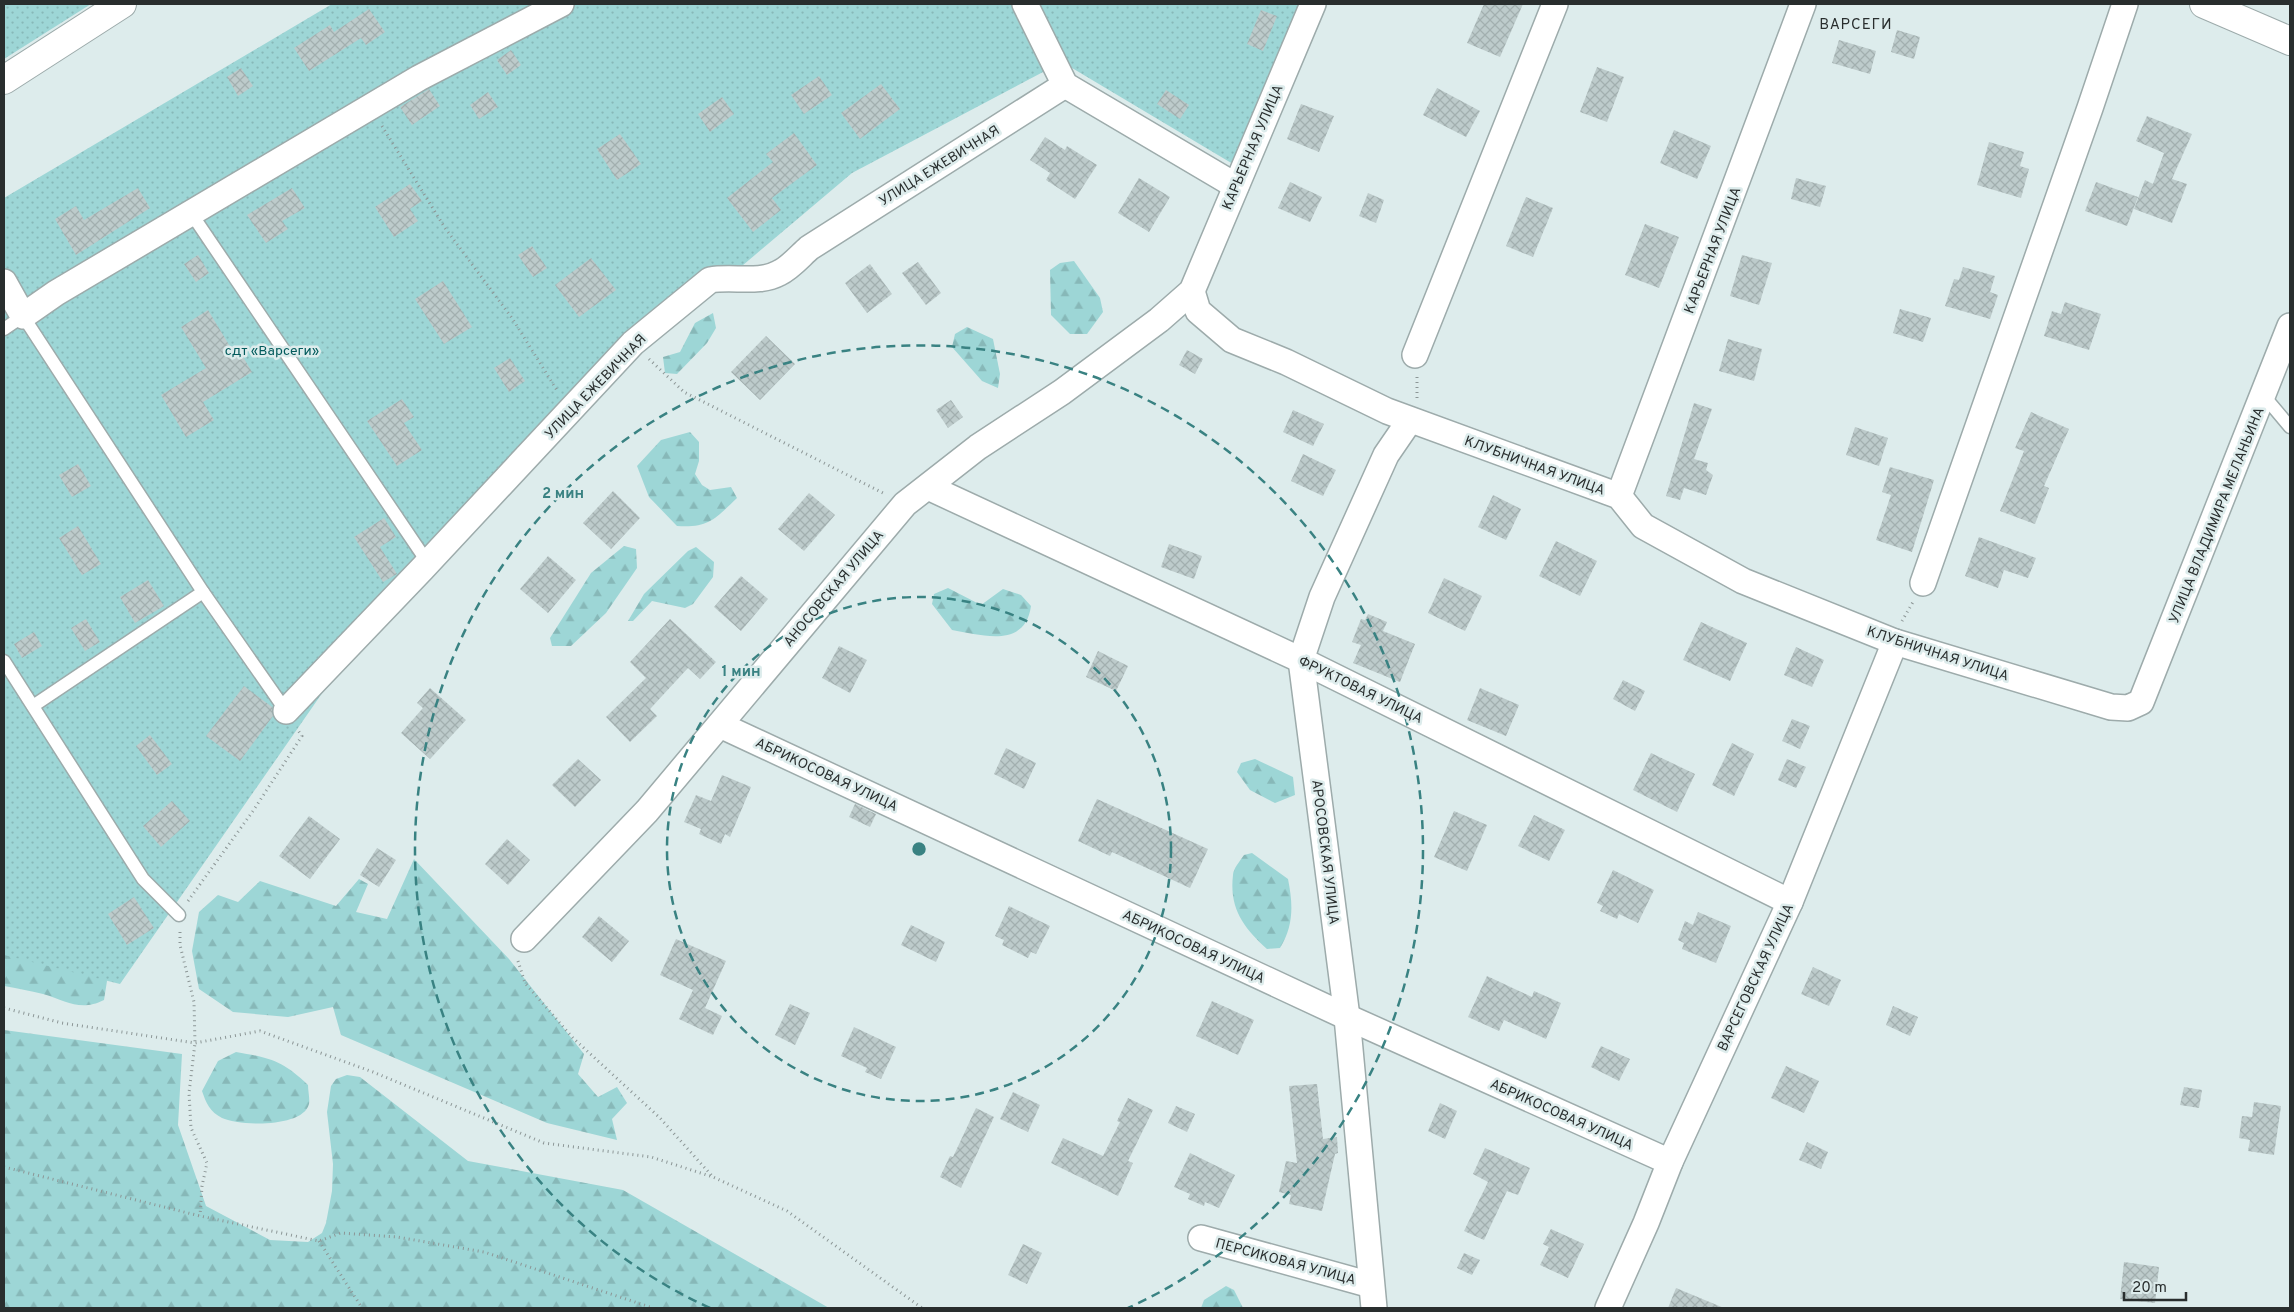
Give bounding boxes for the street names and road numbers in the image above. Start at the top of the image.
street label: КАРЬЕРНАЯ УЛИЦА [1219,82,1287,213]
street label: УЛИЦА ЕЖЕВИЧНАЯ [876,122,1003,210]
street label: КАРЬЕРНАЯ УЛИЦА [1681,185,1745,316]
street label: УЛИЦА ЕЖЕВИЧНАЯ [542,331,650,443]
street label: УЛИЦА ВЛАДИМИРА МЕЛАНЬИНА [2166,405,2269,626]
street label: КЛУБНИЧНАЯ УЛИЦА [1462,433,1607,500]
street label: АНОСОВСКАЯ УЛИЦА [780,527,888,651]
street label: КЛУБНИЧНАЯ УЛИЦА [1864,623,2011,685]
street label: ФРУКТОВАЯ УЛИЦА [1295,653,1425,728]
street label: АБРИКОСОВАЯ УЛИЦА [753,735,900,816]
street label: АРОСОВСКАЯ УЛИЦА [1307,779,1342,926]
street label: ВАРСЕГОВСКАЯ УЛИЦА [1715,901,1798,1054]
street label: АБРИКОСОВАЯ УЛИЦА [1120,907,1267,988]
street label: АБРИКОСОВАЯ УЛИЦА [1487,1076,1636,1155]
street label: ПЕРСИКОВАЯ УЛИЦА [1214,1236,1358,1289]

